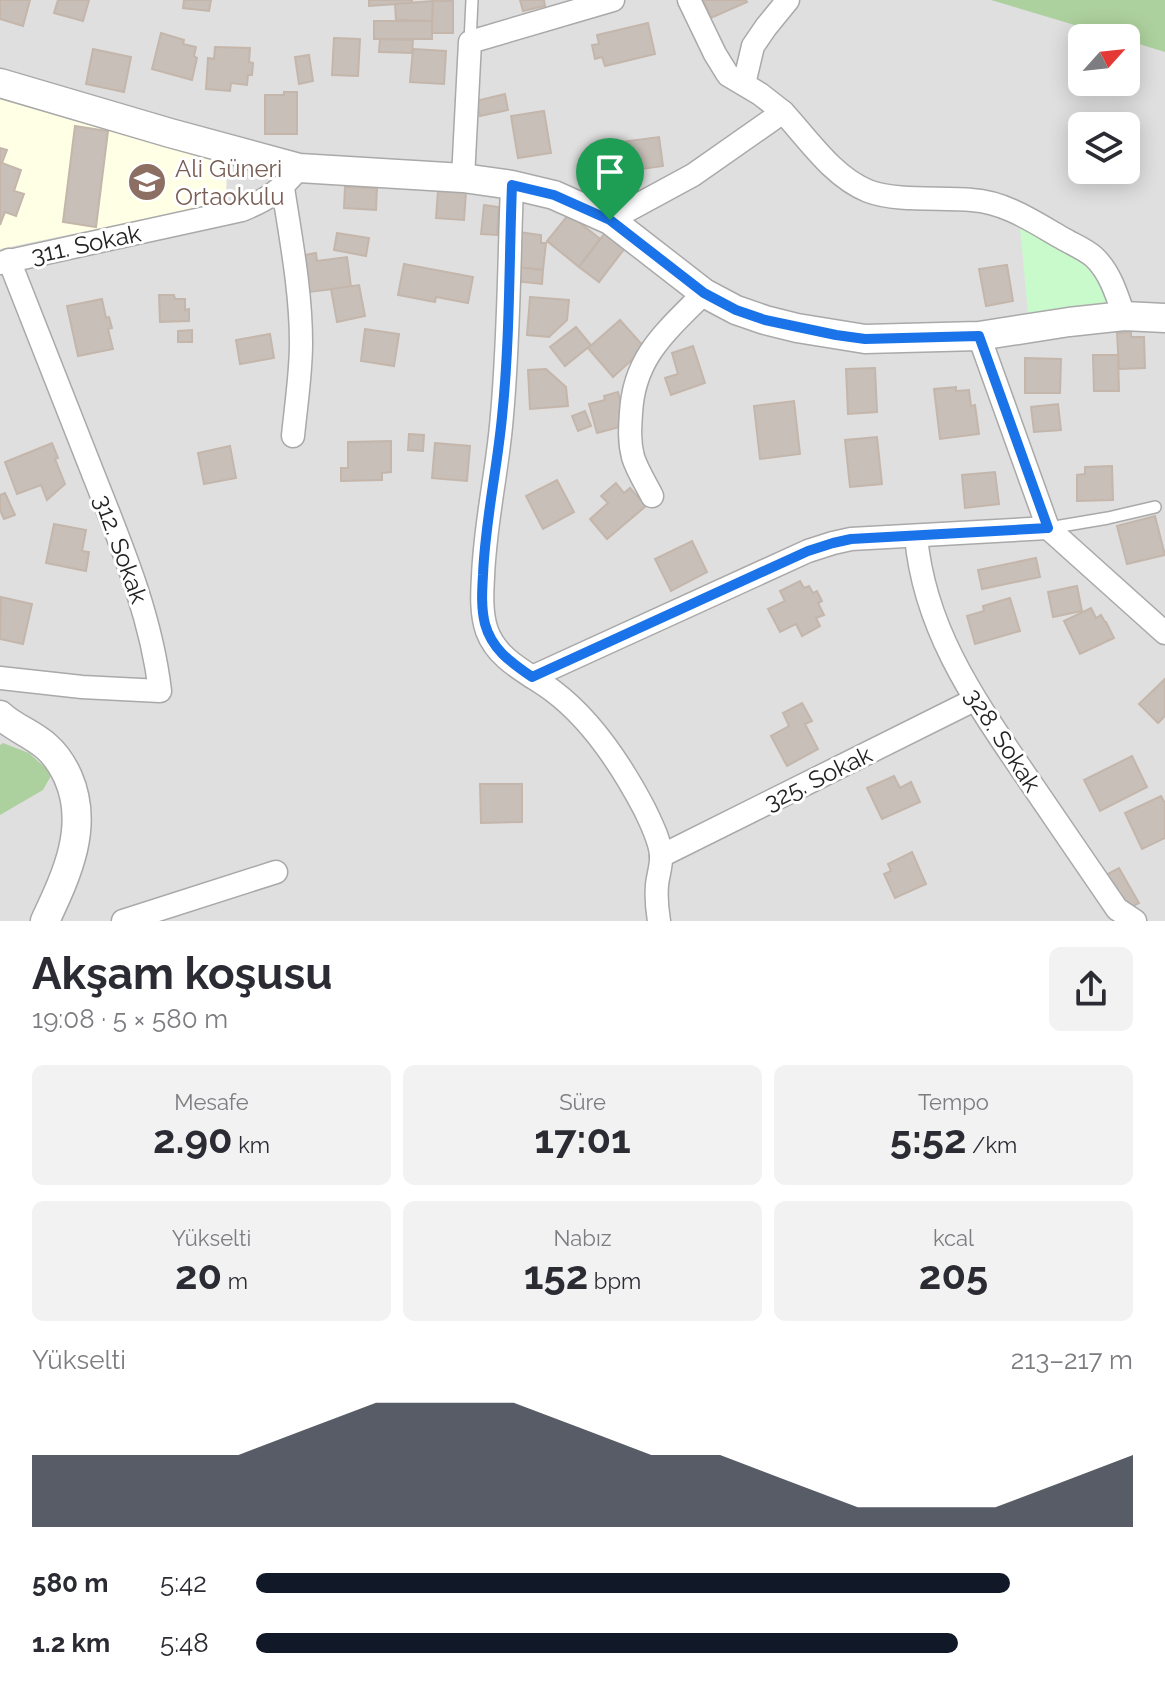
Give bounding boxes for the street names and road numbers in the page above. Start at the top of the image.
street label: 311. Sokak [29,218,144,270]
street label: 312. Sokak [88,491,154,608]
street label: 328. Sokak [959,683,1047,797]
street label: 325. Sokak [759,739,877,817]

